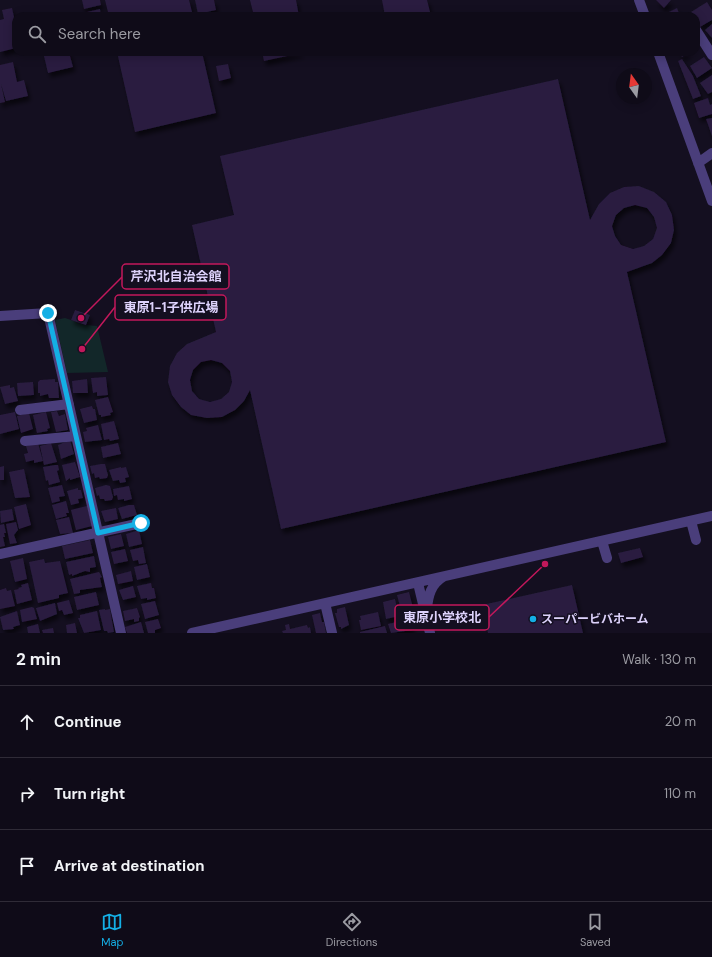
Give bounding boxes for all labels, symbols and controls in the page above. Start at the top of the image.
search box [12,12,700,56]
icon: search [26,23,48,45]
text: Search here [58,24,141,44]
north arrow [616,68,652,104]
callout: 芹沢北自治会館 [122,264,229,289]
text: 芹沢北自治会館 [130,268,222,285]
callout: 東原1-1子供広場 [115,295,226,320]
text: 東原1-1子供広場 [124,299,218,316]
route end [39,304,57,322]
route start [132,514,150,532]
callout: 東原小学校北 [395,605,489,630]
text: 東原小学校北 [403,609,481,626]
place label: スーパービバホーム [541,611,649,627]
marker: スーパービバホーム [528,614,538,624]
text: 2 min [16,648,61,670]
text: Walk · 130 m [622,651,696,668]
icon: ahead [16,711,38,733]
text: Continue [54,712,122,732]
text: 20 m [665,713,696,730]
icon: right [16,783,38,805]
text: Turn right [54,784,125,804]
text: 110 m [664,785,696,802]
icon: arrive [16,855,38,877]
text: Arrive at destination [54,856,205,876]
tab: Map [101,911,123,949]
tab: Directions [326,911,378,949]
tab: Saved [580,911,611,949]

